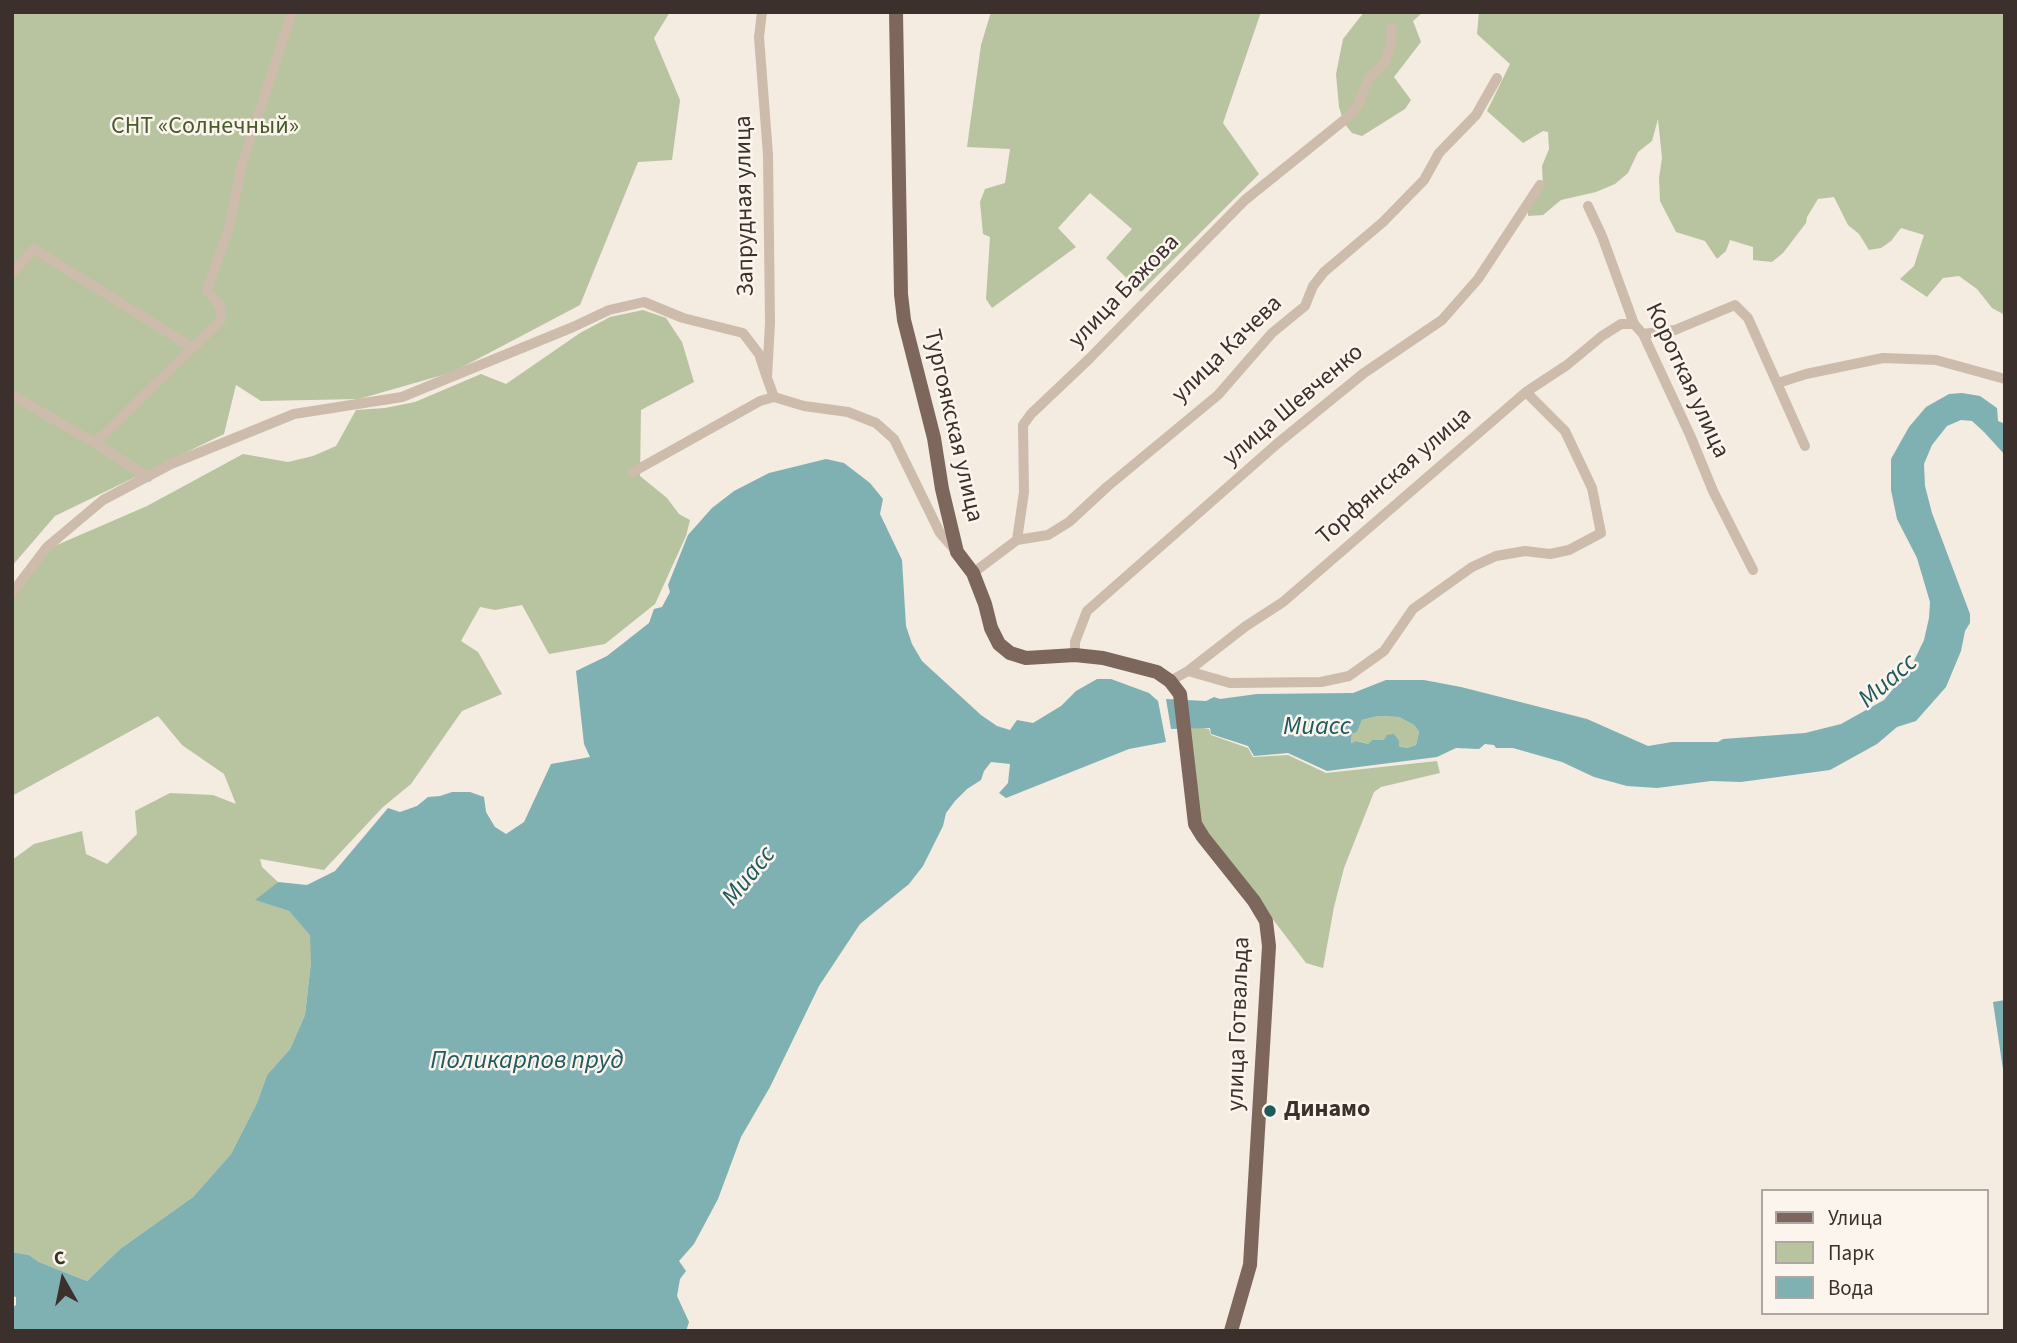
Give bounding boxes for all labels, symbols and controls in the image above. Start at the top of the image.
park label: СНТ «Солнечный» [111,114,299,142]
street label: Запрудная улица [730,115,762,297]
street label: улица Бажова [1064,229,1186,355]
street label: улица Качева [1167,290,1289,410]
street label: Короткая улица [1638,299,1734,463]
street label: Тургоякская улица [916,327,988,525]
street label: улица Шевченко [1218,339,1370,473]
street label: Торфянская улица [1312,402,1478,552]
water label: Миасс [1853,648,1925,716]
water label: Миасс [1283,712,1351,744]
water label: Миасс [716,841,784,913]
street label: улица Готвальда [1223,936,1257,1112]
water label: Поликарпов пруд [430,1046,624,1078]
place label: Динамо [1284,1097,1370,1125]
marker: Динамо [1262,1103,1278,1119]
legend [1762,1189,1989,1315]
text: Улица [1828,1203,1883,1233]
text: Парк [1828,1238,1874,1268]
north arrow [28,1245,98,1315]
text: С [52,1245,67,1273]
text: Вода [1828,1273,1874,1303]

